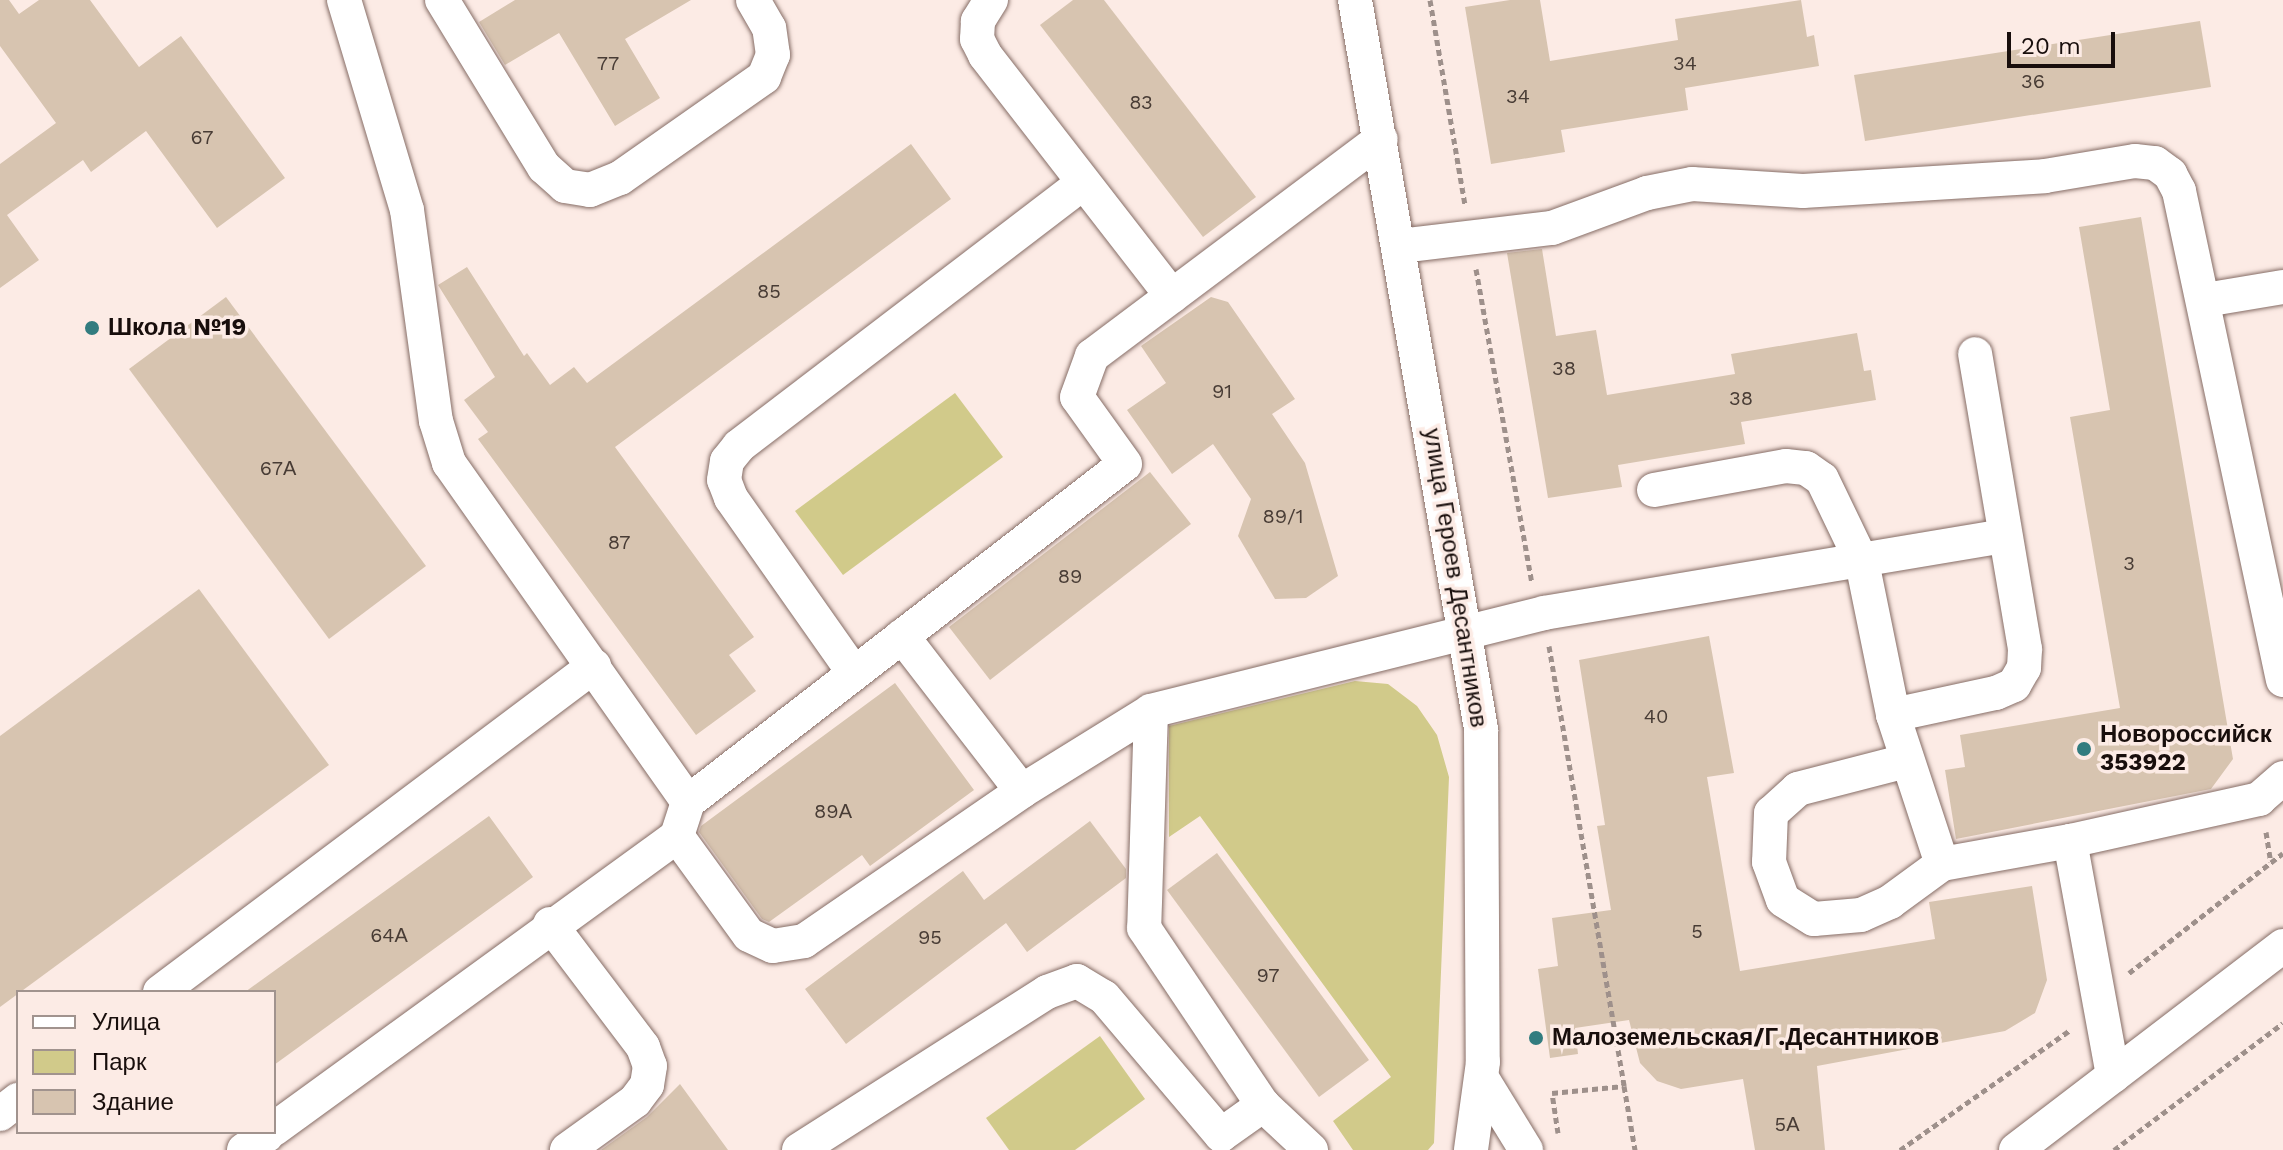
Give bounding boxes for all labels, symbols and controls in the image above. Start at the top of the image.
scale bar [2011,16,2119,66]
text: 20 m [2021,32,2081,60]
house number: 77 [597,51,619,75]
house number: 34 [1673,51,1697,75]
house number: 36 [2021,69,2045,93]
house number: 34 [1506,84,1530,108]
house number: 83 [1129,90,1153,114]
house number: 67 [190,125,214,149]
house number: 85 [757,279,781,303]
place label: Школа №19 [108,314,246,342]
marker: Школа №19 [83,319,101,337]
house number: 38 [1552,356,1576,380]
house number: 91 [1212,379,1232,403]
house number: 38 [1729,386,1753,410]
street label: улица Героев Десантников [1417,426,1493,730]
house number: 67А [260,456,296,480]
house number: 89/1 [1263,504,1303,528]
house number: 87 [608,530,630,554]
house number: 3 [2123,551,2135,575]
house number: 89 [1058,564,1082,588]
house number: 40 [1644,704,1668,728]
place label: Новороссийск 353922 [2100,721,2272,777]
marker: Новороссийск 353922 [2075,740,2093,758]
house number: 89А [814,799,852,823]
house number: 5 [1691,919,1703,943]
house number: 64А [370,923,408,947]
house number: 95 [918,925,942,949]
house number: 97 [1256,963,1280,987]
legend [16,990,276,1134]
text: Улица [92,1008,160,1036]
place label: Малоземельская/Г.Десантников [1552,1024,1939,1052]
marker: Малоземельская/Г.Десантников [1527,1029,1545,1047]
text: Парк [92,1048,146,1076]
text: Здание [92,1088,174,1116]
house number: 5А [1775,1112,1799,1136]

